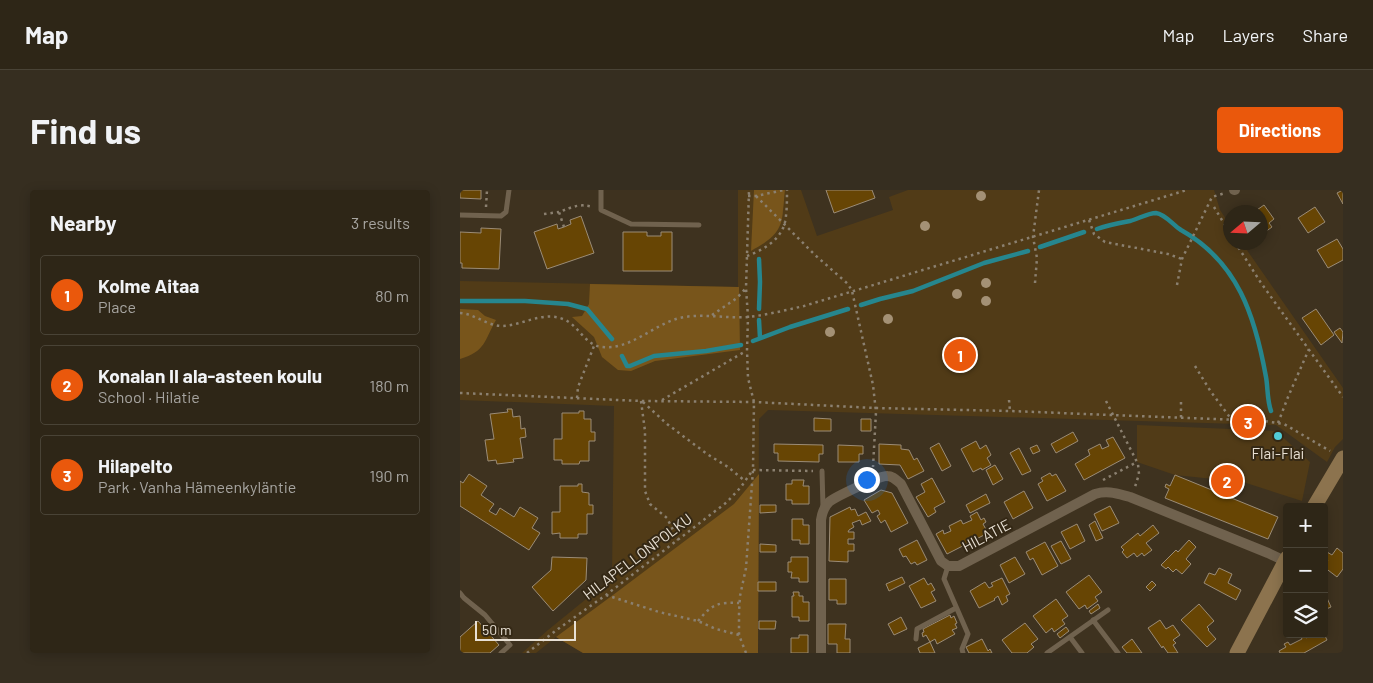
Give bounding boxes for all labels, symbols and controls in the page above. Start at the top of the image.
text: Map [25,20,68,49]
text: Map [1162,24,1194,46]
text: Layers [1222,24,1275,46]
text: Share [1303,24,1348,46]
button: Directions [1217,107,1343,153]
text: Find us [30,109,141,151]
north arrow [1223,205,1268,250]
text: Nearby [50,210,116,235]
text: 3 results [351,213,410,232]
text: Kolme Aitaa [98,274,199,297]
text: 1 [64,286,70,305]
text: 80 m [375,286,409,305]
text: Place [98,297,136,316]
pin: 1 [944,336,976,374]
text: Konalan II ala-asteen koulu [98,364,322,387]
text: 2 [63,376,71,395]
text: 180 m [370,376,409,395]
text: School · Hilatie [98,387,200,406]
pin: 3 [1232,403,1264,441]
marker: Flai-Flai [1272,430,1284,442]
place label: Flai-Flai [1252,444,1304,462]
text: Hilapelto [98,454,173,477]
pin: 2 [1211,462,1243,500]
text: 3 [63,466,71,485]
text: 190 m [370,466,409,485]
your location [854,467,880,493]
text: Park · Vanha Hämeenkyläntie [98,477,296,496]
map controls [1283,503,1328,638]
button: + [1283,503,1328,548]
street label: HILAPELLONPOLKU [579,509,695,603]
street label: HILATIE [959,515,1013,555]
button: − [1283,548,1328,593]
button: layers [1283,593,1328,638]
scale bar [475,618,576,641]
text: 50 m [482,621,511,638]

